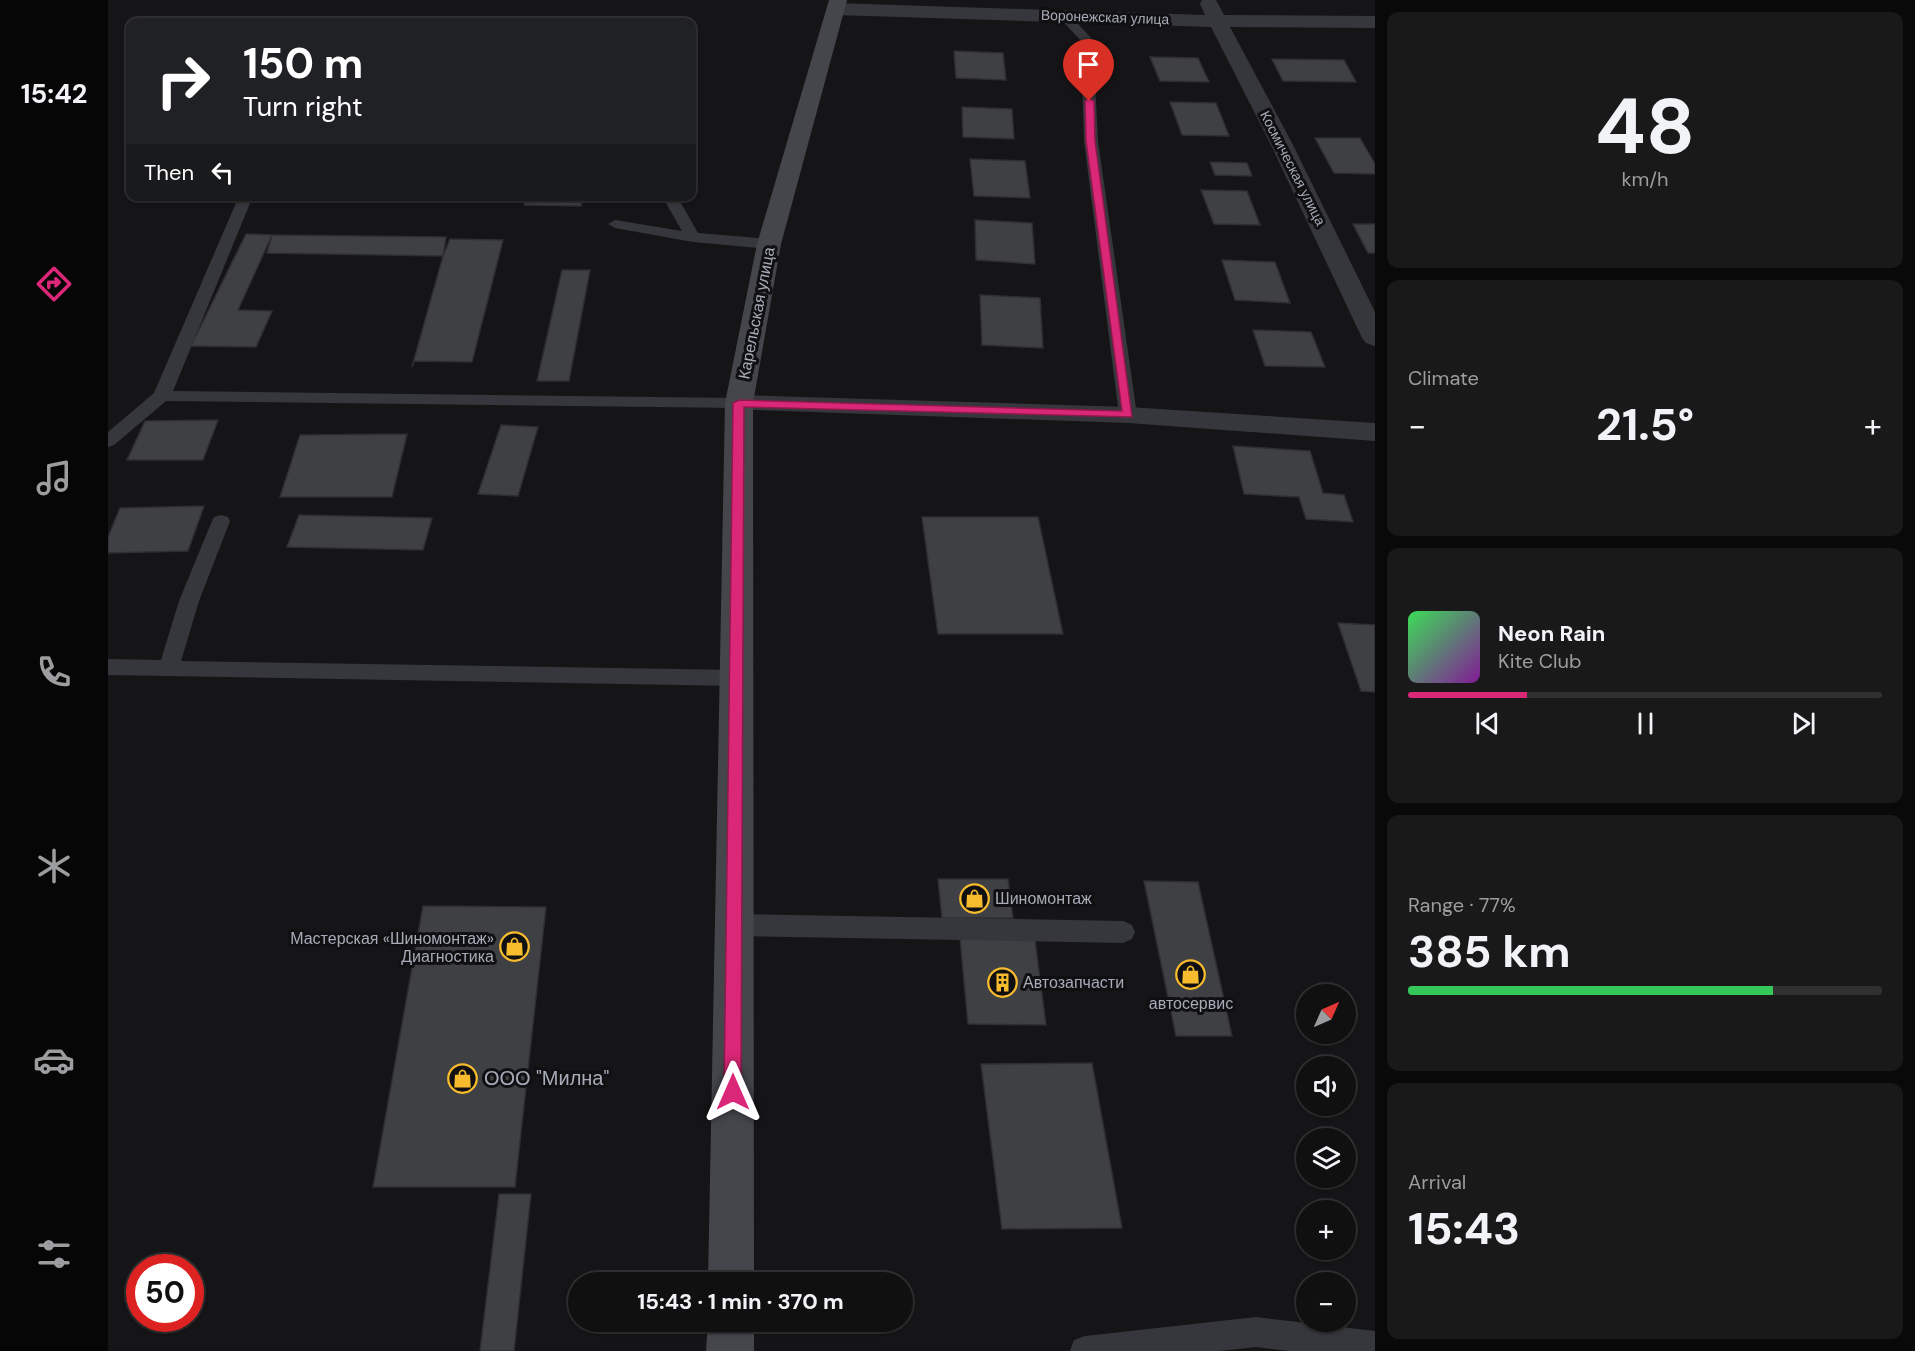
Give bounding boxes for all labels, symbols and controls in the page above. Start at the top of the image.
street label: Воронежская улица [1041,6,1170,28]
text: 150 m [243,36,363,91]
pin [1063,39,1114,101]
icon: right [144,42,222,120]
icon: arrive [1072,48,1105,81]
text: 15:42 [21,76,87,111]
text: 48 [1595,76,1695,177]
text: Turn right [243,89,363,124]
street label: Космическая улица [1256,108,1330,229]
icon: left [206,156,239,189]
text: Then [144,158,194,187]
text: km/h [1621,166,1669,192]
street label: Карельская улица [733,245,780,381]
icon: directions [33,263,75,305]
text: Climate [1408,365,1479,391]
text: 21.5° [1596,395,1694,454]
text: − [1408,404,1426,447]
text: + [1864,404,1882,447]
icon: music [33,457,75,499]
text: Neon Rain [1498,619,1605,648]
text: Kite Club [1498,648,1582,674]
icon: phone [33,651,75,693]
icon: previous [1471,707,1504,740]
icon: pause [1629,707,1662,740]
icon: next [1787,707,1820,740]
icon: climate [33,845,75,887]
shop icon: Шиномонтаж [958,882,990,914]
place label: Шиномонтаж [995,888,1092,909]
text: Range · 77% [1408,892,1516,918]
text: 385 km [1408,922,1571,981]
place label: Мастерская «Шиномонтаж» Диагностика [290,928,494,967]
shop icon: Мастерская «Шиномонтаж» Диагностика [499,931,531,963]
shop icon: автосервис [1175,959,1207,991]
building icon: Автозапчасти [986,966,1018,998]
place label: Автозапчасти [1023,972,1124,993]
north arrow [1296,984,1356,1044]
map controls [1296,984,1356,1332]
place label: автосервис [1149,993,1233,1014]
icon: car [33,1039,75,1081]
button: sound [1296,1056,1356,1116]
position arrow [701,1060,765,1124]
shop icon: ООО "Милна" [447,1062,479,1094]
place label: ООО "Милна" [484,1065,609,1091]
button: layers [1296,1128,1356,1188]
text: Arrival [1408,1169,1466,1195]
text: 15:43 [1408,1199,1520,1258]
button: + [1296,1200,1356,1260]
icon: filters [33,1233,75,1275]
speed limit sign: 50 [126,1254,204,1332]
button: − [1296,1272,1356,1332]
text: 15:43 · 1 min · 370 m [637,1287,844,1316]

